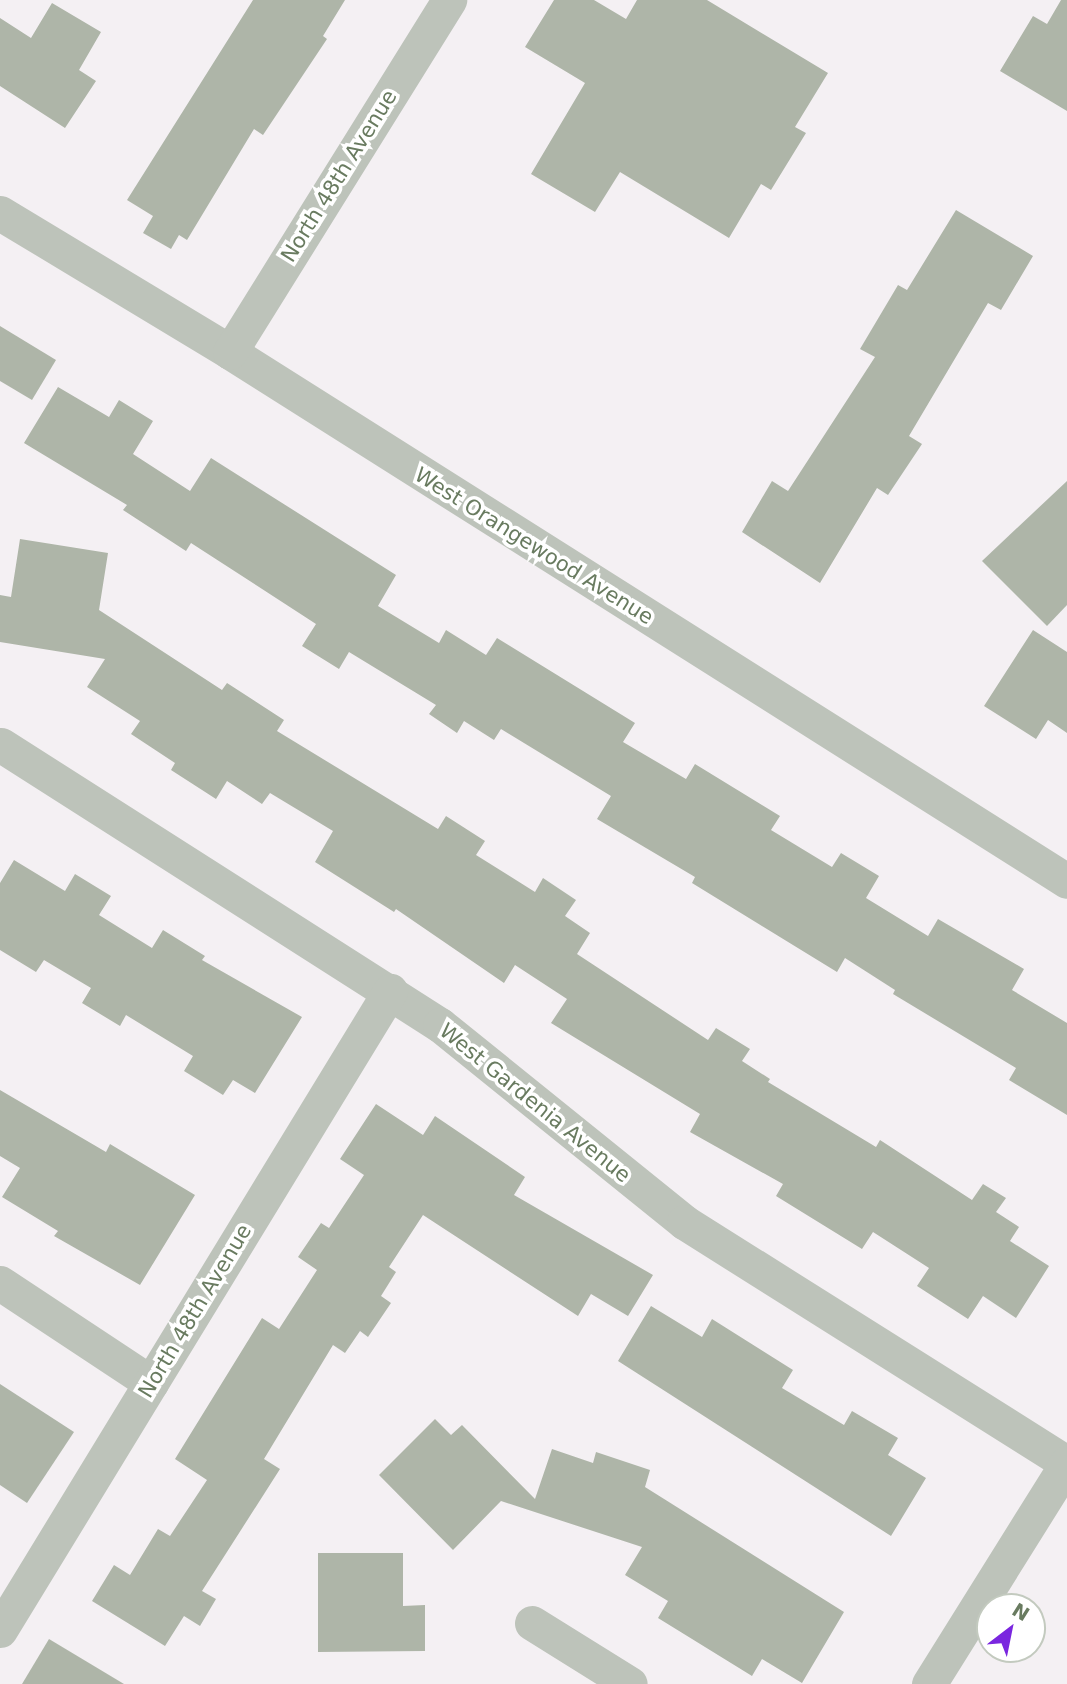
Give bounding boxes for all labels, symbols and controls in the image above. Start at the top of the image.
street label: North 48th Avenue [276,85,402,267]
street label: West Orangewood Avenue [410,462,658,630]
street label: West Gardenia Avenue [434,1018,636,1188]
street label: North 48th Avenue [133,1219,257,1403]
north arrow [976,1593,1046,1663]
text: N [1008,1598,1034,1625]

